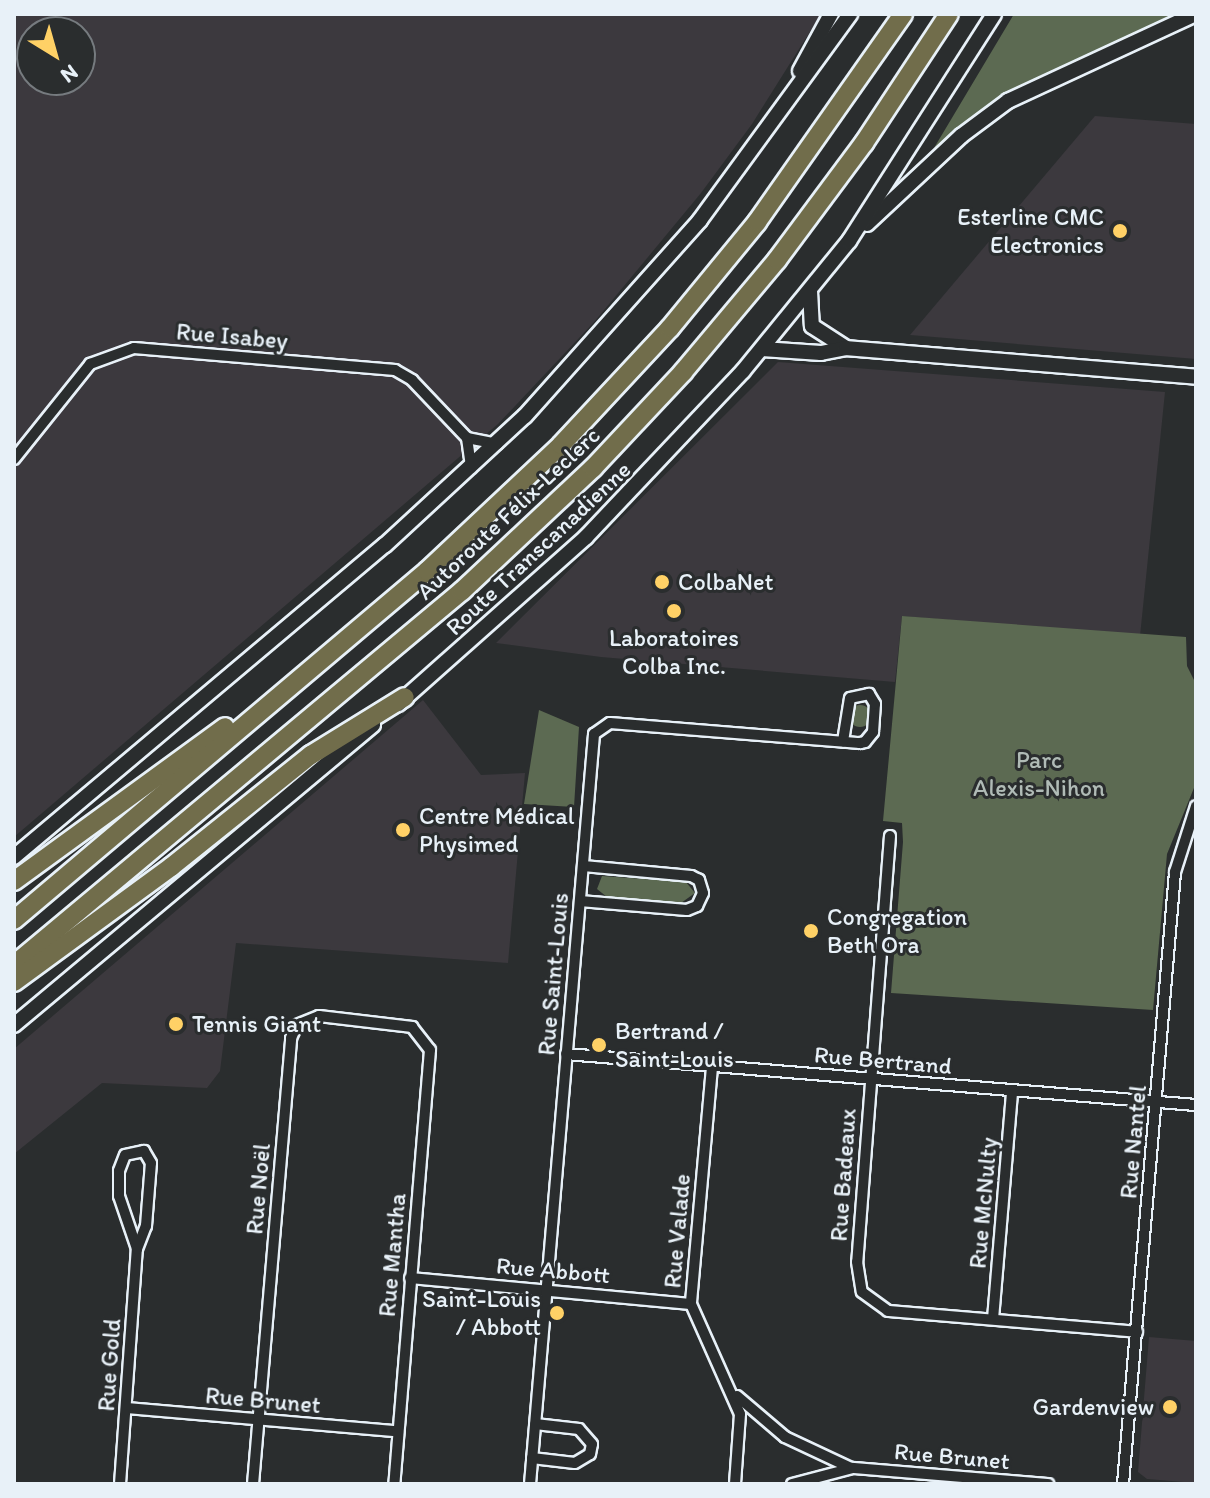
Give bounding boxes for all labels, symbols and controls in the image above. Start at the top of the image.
north arrow [16,16,96,96]
text: N [55,59,84,89]
place label: Esterline CMC Electronics [957,203,1104,259]
marker: Esterline CMC Electronics [1111,222,1129,240]
street label: Rue Isabey [175,317,289,355]
street label: Autoroute Félix-Leclerc [410,421,606,605]
street label: Route Transcanadienne [440,456,636,640]
place label: ColbaNet [678,568,774,596]
marker: ColbaNet [653,573,671,591]
marker: Laboratoires Colba Inc. [665,602,683,620]
place label: Laboratoires Colba Inc. [609,624,739,680]
park label: Parc Alexis-Nihon [973,746,1105,802]
place label: Centre Médical Physimed [419,802,574,858]
marker: Centre Médical Physimed [394,821,412,839]
street label: Rue Saint-Louis [532,891,574,1057]
place label: Congregation Beth Ora [827,903,967,959]
marker: Congregation Beth Ora [802,922,820,940]
place label: Tennis Giant [192,1010,320,1038]
marker: Tennis Giant [167,1015,185,1033]
place label: Bertrand / Saint-Louis [615,1017,734,1073]
marker: Bertrand / Saint-Louis [590,1036,608,1054]
street label: Rue Bertrand [813,1040,953,1080]
street label: Rue Nantel [1114,1084,1152,1200]
street label: Rue Badeaux [824,1107,862,1243]
street label: Rue McNulty [963,1136,1003,1270]
street label: Rue Noël [240,1142,276,1236]
street label: Rue Valade [658,1173,696,1289]
street label: Rue Mantha [372,1192,412,1318]
street label: Rue Abbott [495,1251,611,1289]
place label: Saint-Louis / Abbott [422,1285,541,1341]
marker: Saint-Louis / Abbott [548,1304,566,1322]
street label: Rue Gold [91,1318,127,1412]
street label: Rue Brunet [204,1381,322,1419]
place label: Gardenview [1033,1393,1154,1421]
marker: Gardenview [1161,1398,1179,1416]
street label: Rue Brunet [893,1437,1011,1475]

